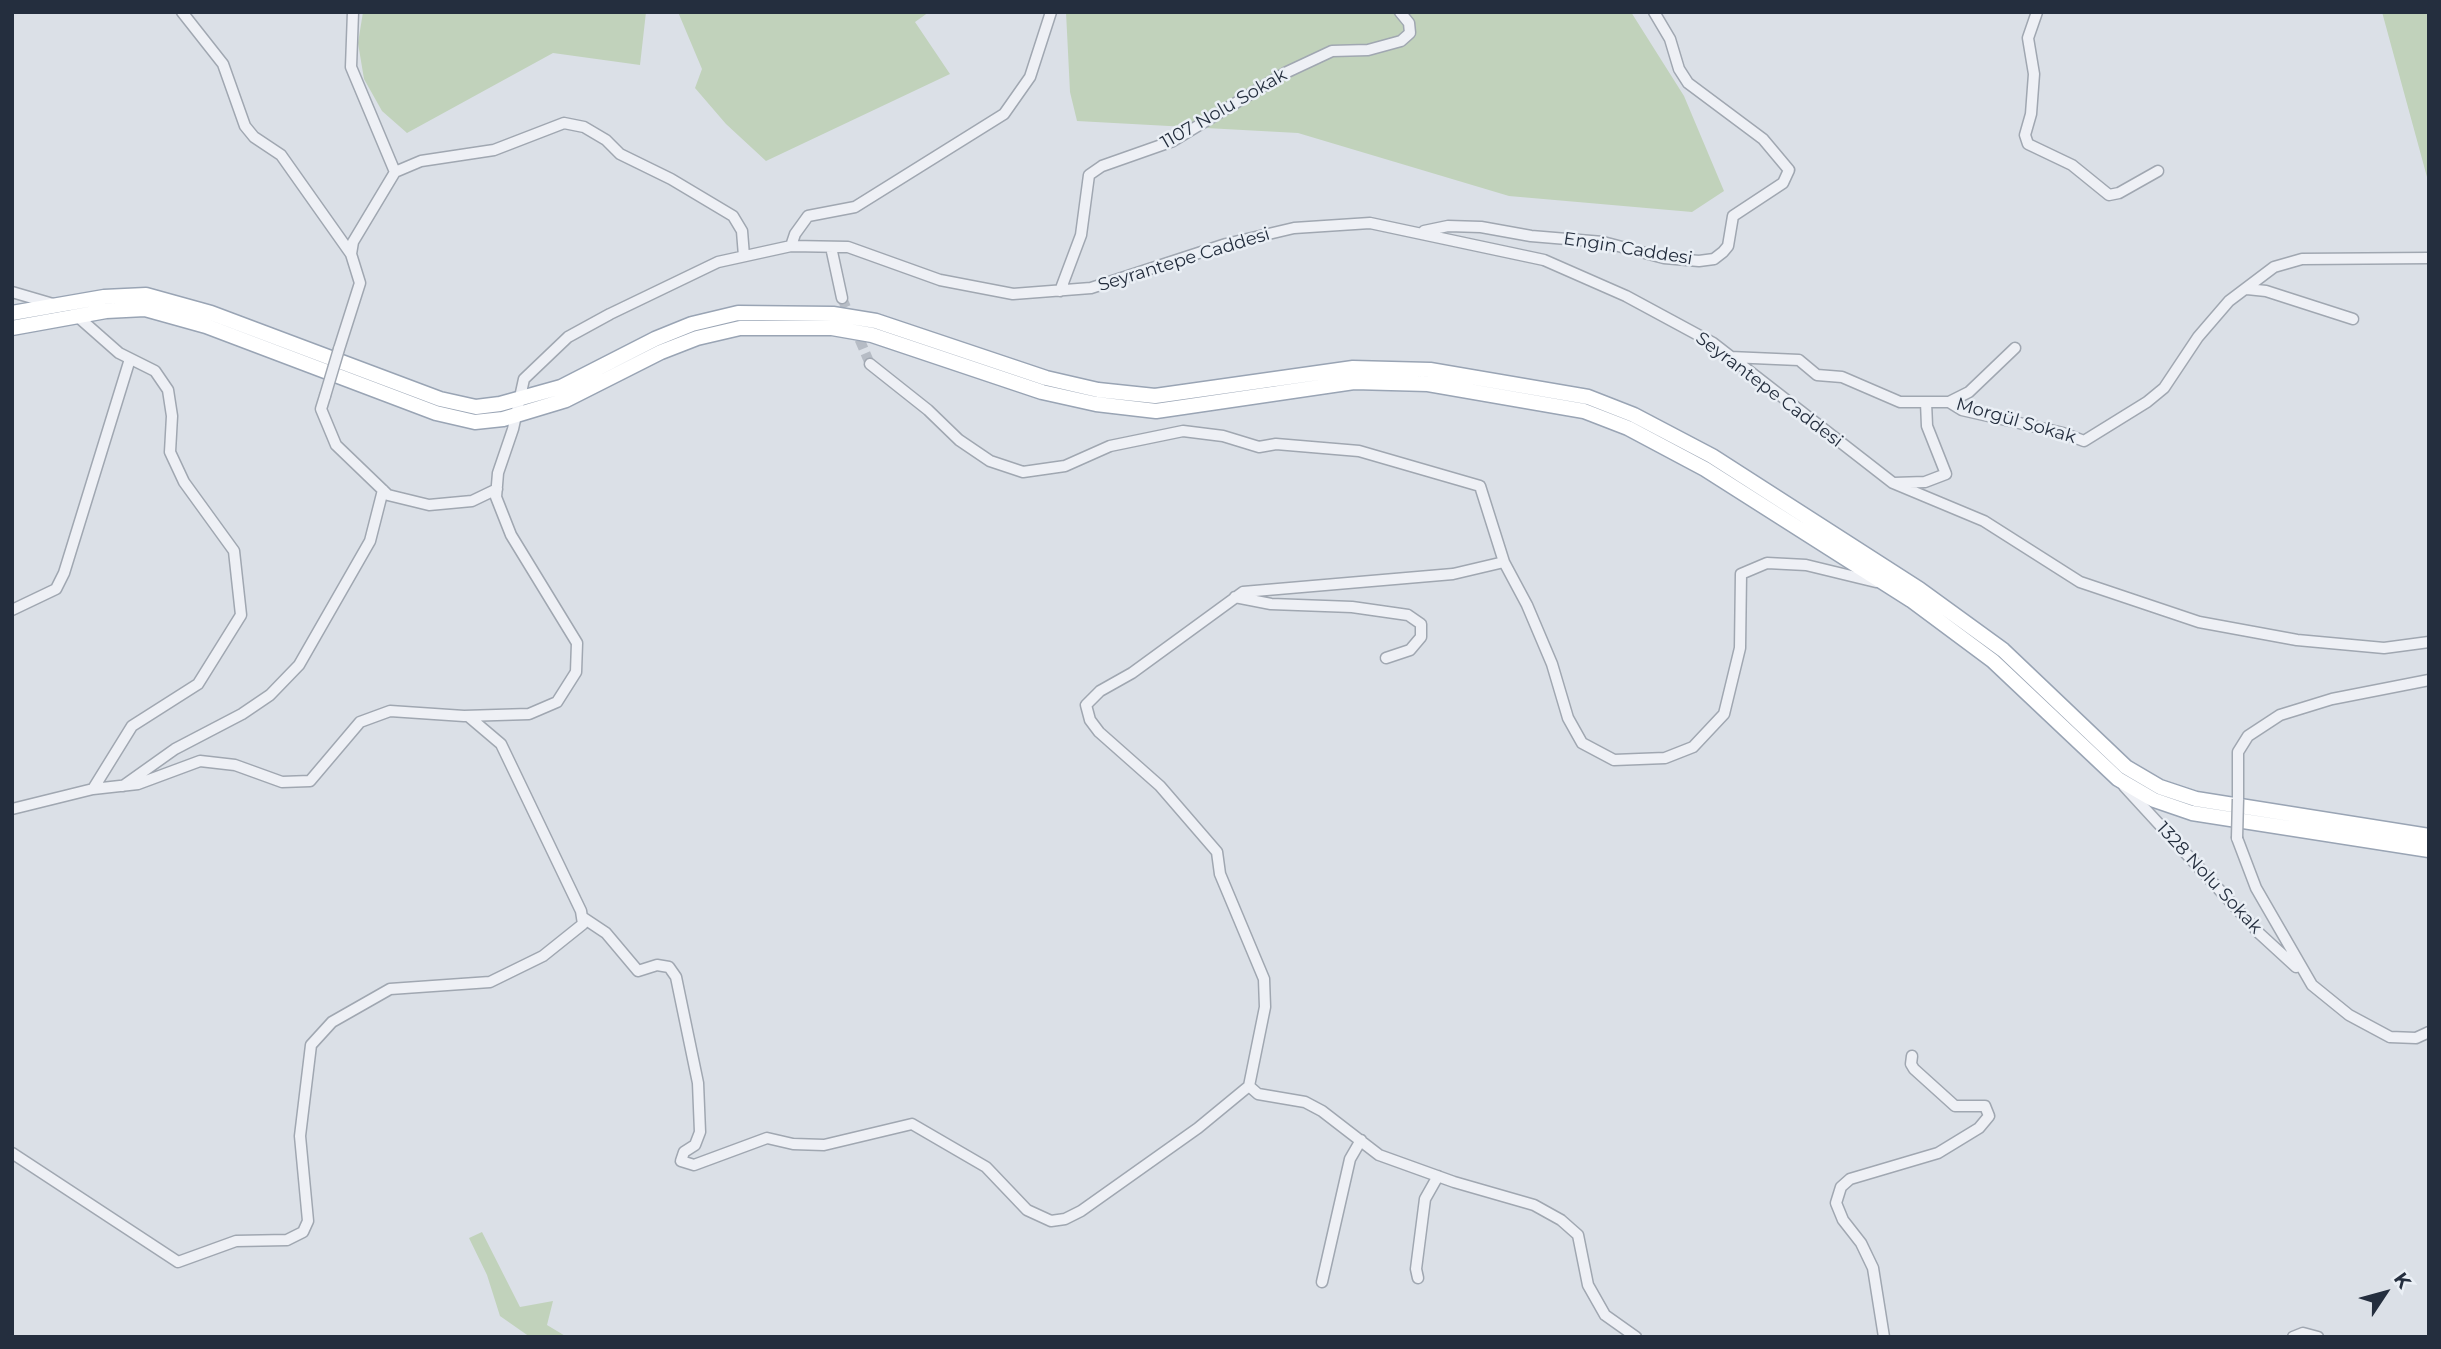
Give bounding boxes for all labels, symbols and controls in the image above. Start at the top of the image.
street label: 1107 Nolu Sokak [1157,64,1291,154]
street label: Seyrantepe Caddesi [1095,224,1273,296]
street label: Engin Caddesi [1562,228,1694,270]
street label: Seyrantepe Caddesi [1691,328,1847,452]
street label: Morgül Sokak [1954,394,2078,448]
street label: 1328 Nolu Sokak [2152,818,2266,938]
north arrow [2350,1258,2420,1328]
text: K [2389,1268,2416,1293]

